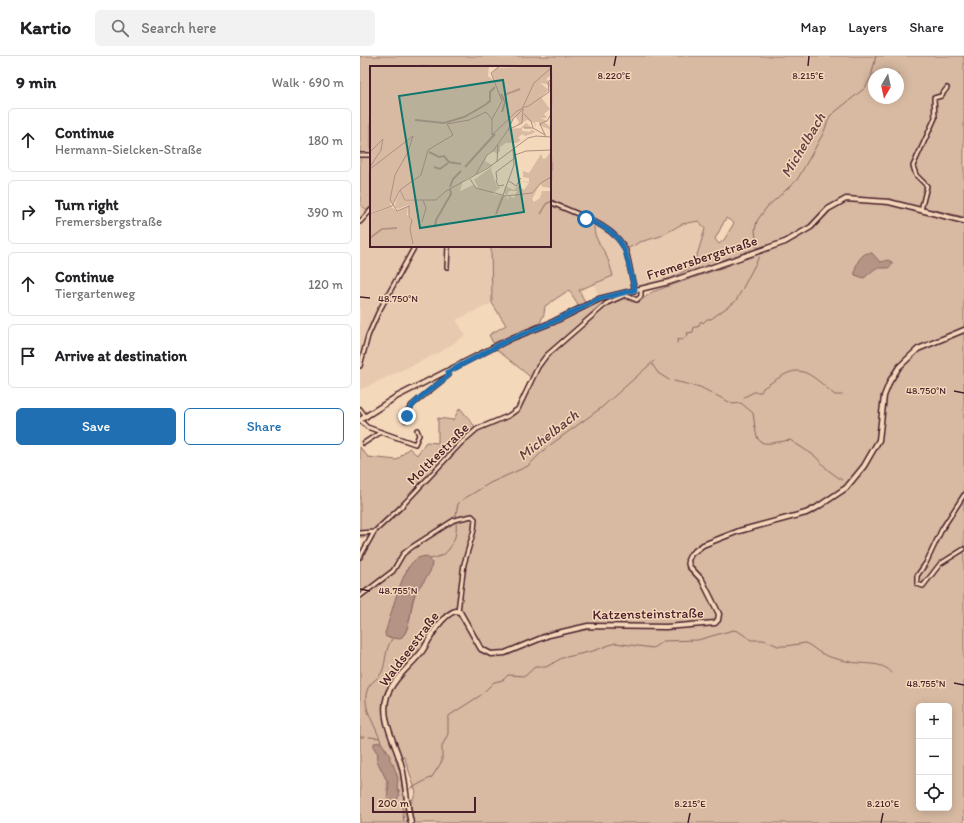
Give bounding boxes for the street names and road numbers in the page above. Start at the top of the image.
street label: Fremersbergstraße [645,232,760,284]
street label: Moltkestraße [403,419,473,489]
street label: Katzensteinstraße [592,605,704,623]
street label: Waldseestraße [375,608,443,690]

